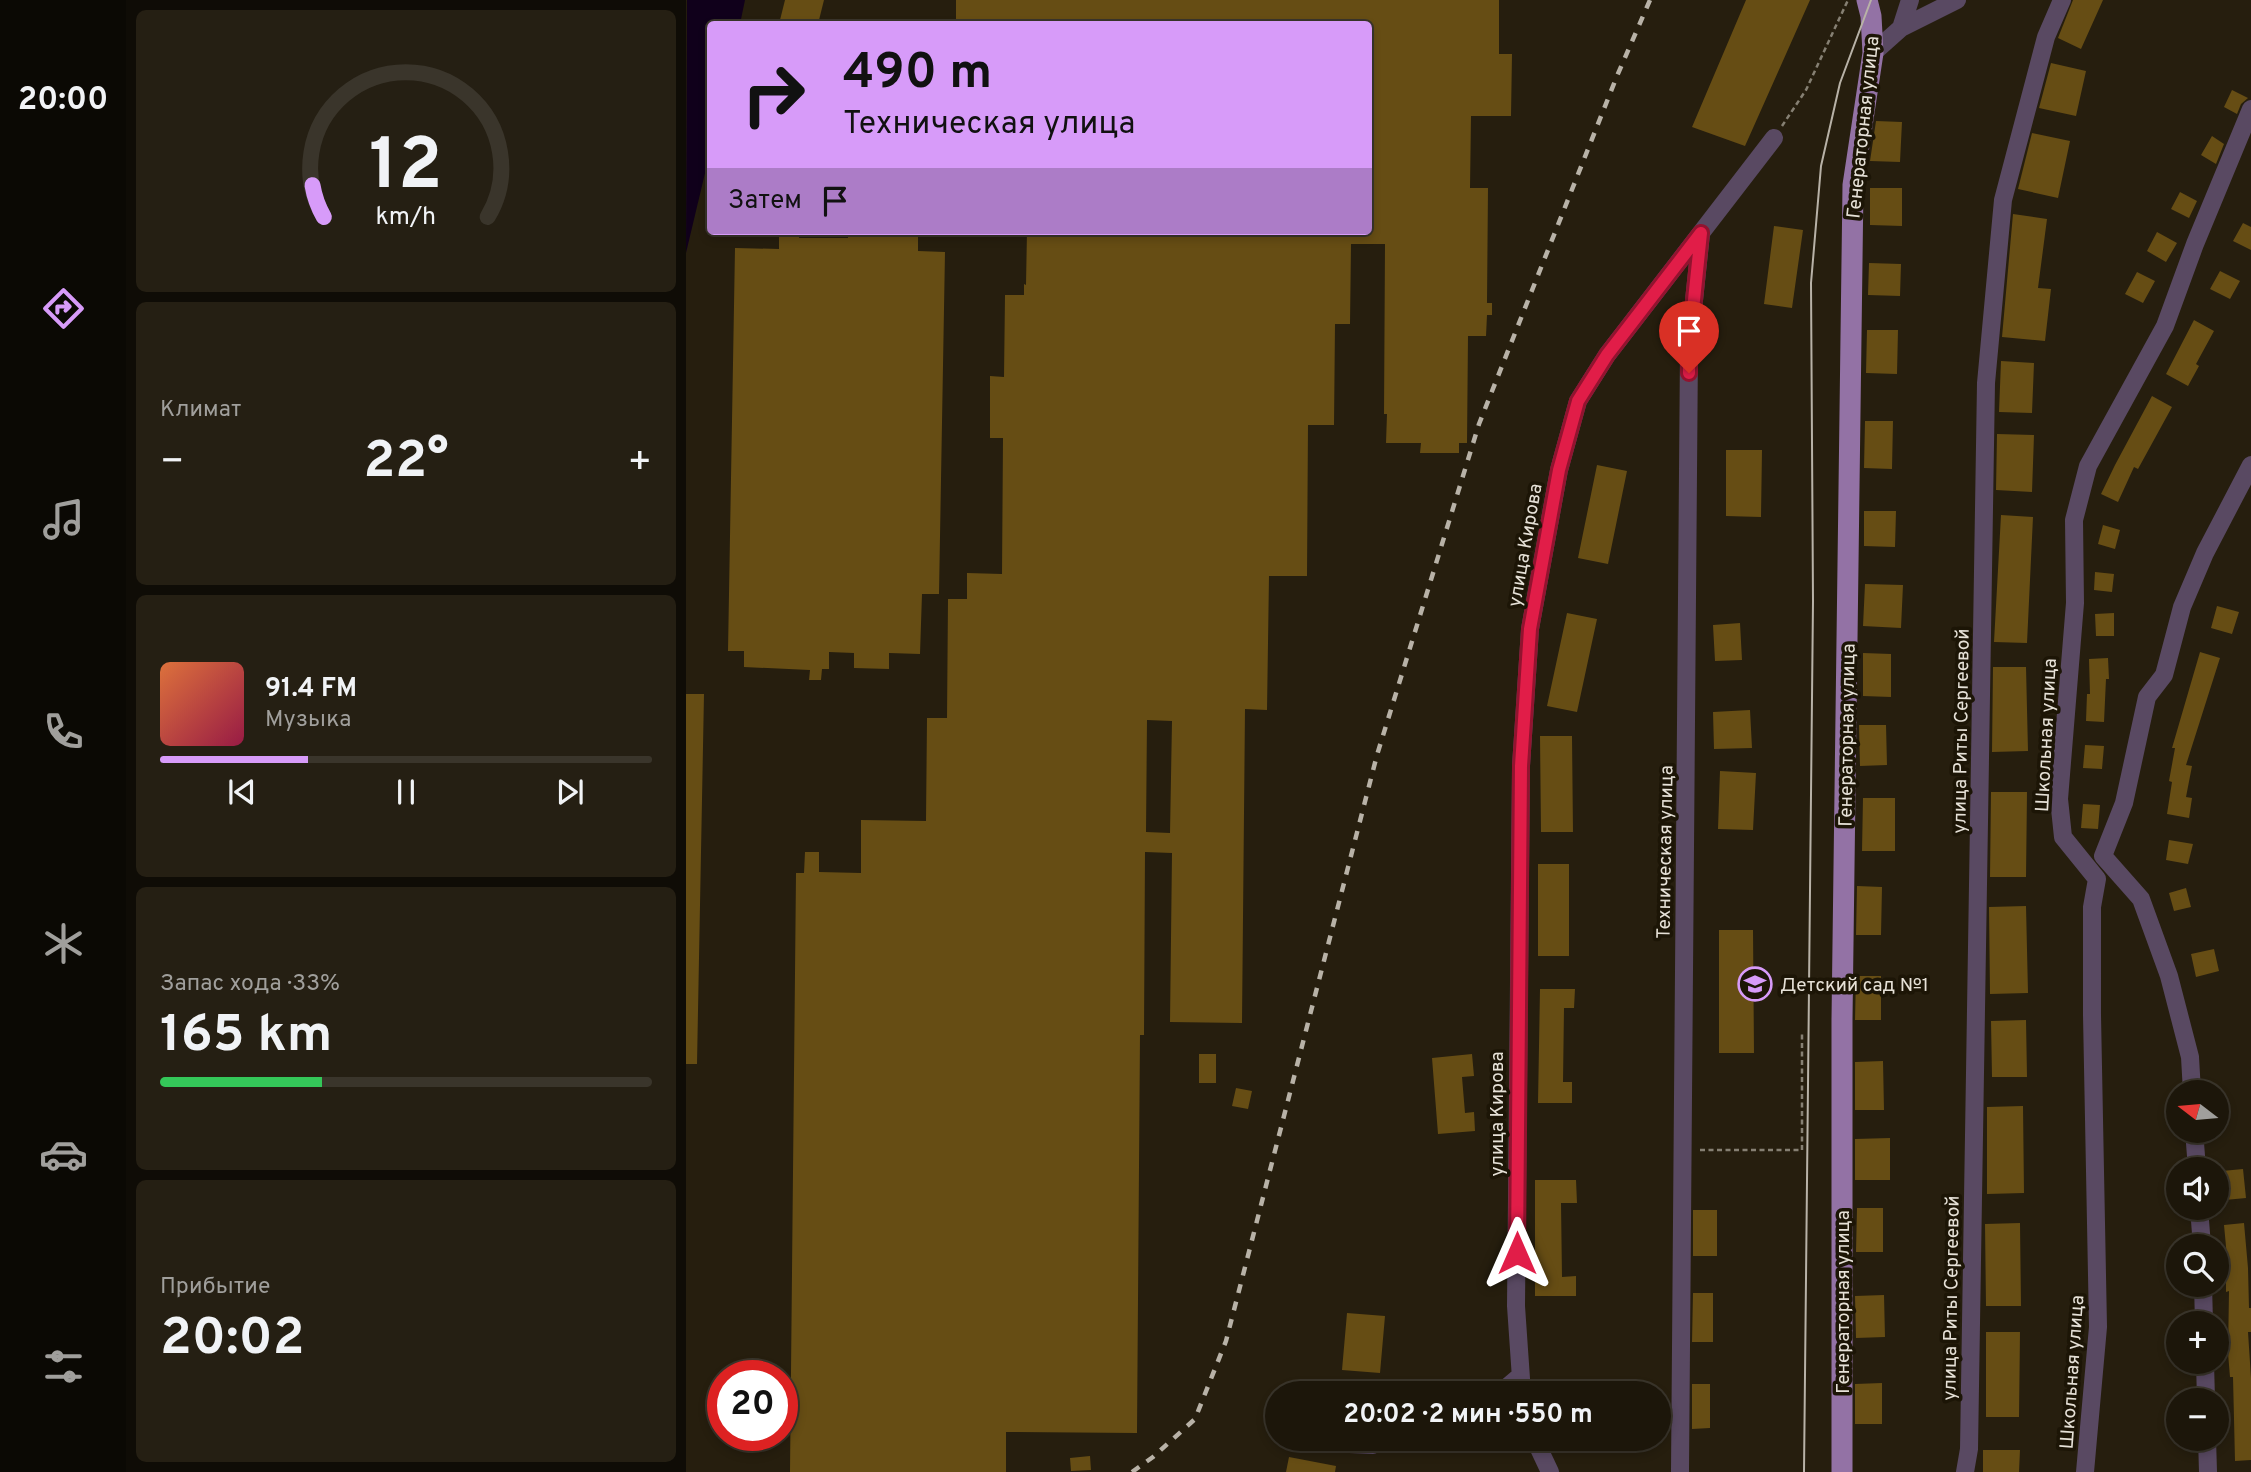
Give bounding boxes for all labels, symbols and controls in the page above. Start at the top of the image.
street label: Генераторная улица [1842,35,1886,220]
text: 490 m [843,44,992,106]
icon: right [728,49,819,140]
text: 20:00 [18,81,108,121]
text: Техническая улица [843,105,1135,145]
text: 12 [369,124,443,216]
icon: arrive [816,182,854,220]
text: Затем [728,185,802,218]
text: km/h [376,202,436,234]
icon: directions [39,284,88,333]
pin [1659,301,1719,373]
icon: arrive [1670,312,1708,350]
text: Климат [160,396,241,425]
text: 22° [363,430,449,496]
text: − [160,439,185,488]
text: + [627,439,652,488]
street label: улица Кирова [1503,482,1549,609]
icon: music [39,495,88,544]
street label: улица Риты Сергеевой [1948,628,1976,834]
street label: Генераторная улица [1834,643,1862,827]
street label: Школьная улица [2031,658,2063,813]
text: 91.4 FM [265,673,357,706]
text: Музыка [265,706,351,735]
icon: phone [39,707,88,756]
street label: Техническая улица [1652,765,1680,939]
icon: previous [223,773,261,811]
icon: pause [387,773,425,811]
icon: next [551,773,589,811]
icon: climate [39,919,88,968]
school or university icon: Детский сад №1 [1736,965,1774,1003]
text: Запас хода · 33% [160,970,340,999]
place label: Детский сад №1 [1780,974,1929,998]
text: 165 km [160,1004,332,1070]
street label: улица Кирова [1486,1051,1510,1177]
north arrow [2166,1080,2230,1143]
map controls [2166,1080,2229,1451]
icon: car [39,1130,88,1179]
button: sound [2166,1157,2229,1220]
street label: улица Риты Сергеевой [1938,1195,1966,1401]
street label: Генераторная улица [1832,1210,1856,1394]
position arrow [1480,1216,1554,1290]
button: search [2166,1234,2229,1297]
text: Прибытие [160,1273,270,1302]
street label: Школьная улица [2056,1294,2090,1450]
text: 20:02 [160,1307,305,1373]
button: + [2166,1311,2229,1374]
icon: filters [39,1342,88,1391]
speed limit sign: 20 [707,1360,798,1451]
button: − [2166,1388,2229,1451]
text: 20:02 · 2 мин · 550 m [1343,1399,1593,1432]

